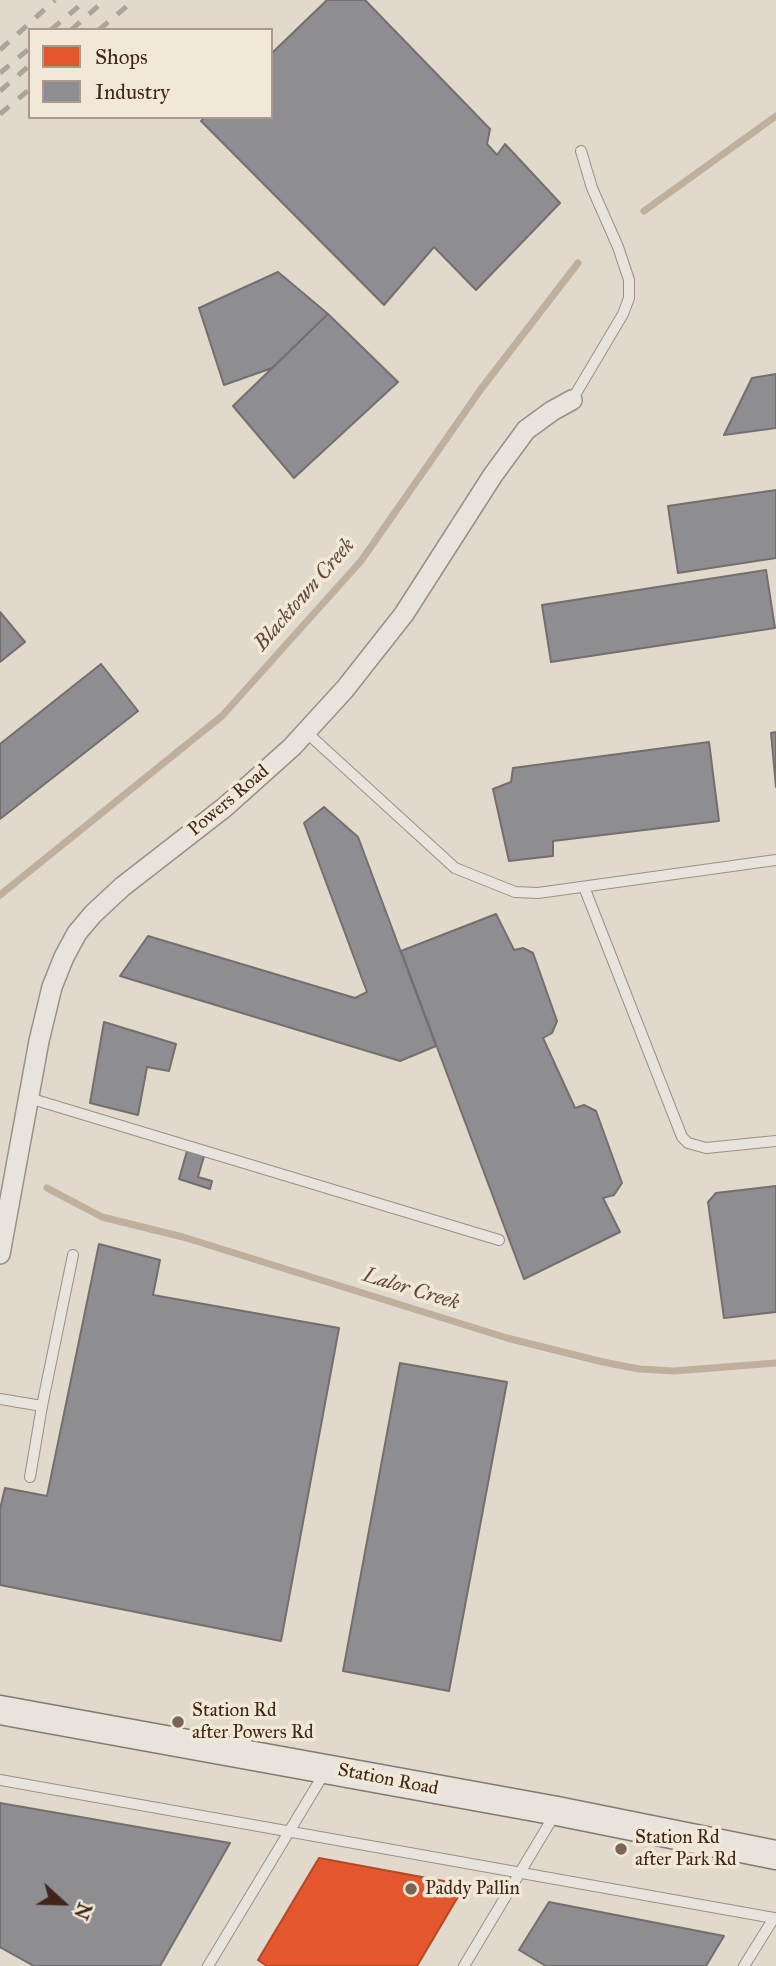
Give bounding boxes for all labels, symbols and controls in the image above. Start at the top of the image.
legend [28,28,273,119]
text: Shops [95,44,148,70]
text: Industry [95,79,170,105]
water label: Blacktown Creek [249,534,361,656]
street label: Powers Road [184,760,274,842]
water label: Lalor Creek [360,1263,462,1317]
place label: Station Rd after Powers Rd [192,1700,314,1744]
marker: Station Rd after Powers Rd [170,1714,186,1730]
street label: Station Road [336,1759,440,1801]
place label: Station Rd after Park Rd [635,1827,737,1871]
marker: Station Rd after Park Rd [613,1841,629,1857]
north arrow [28,1868,98,1938]
place label: Paddy Pallin [425,1878,520,1900]
marker: Paddy Pallin [403,1881,419,1897]
text: N [69,1899,97,1923]

